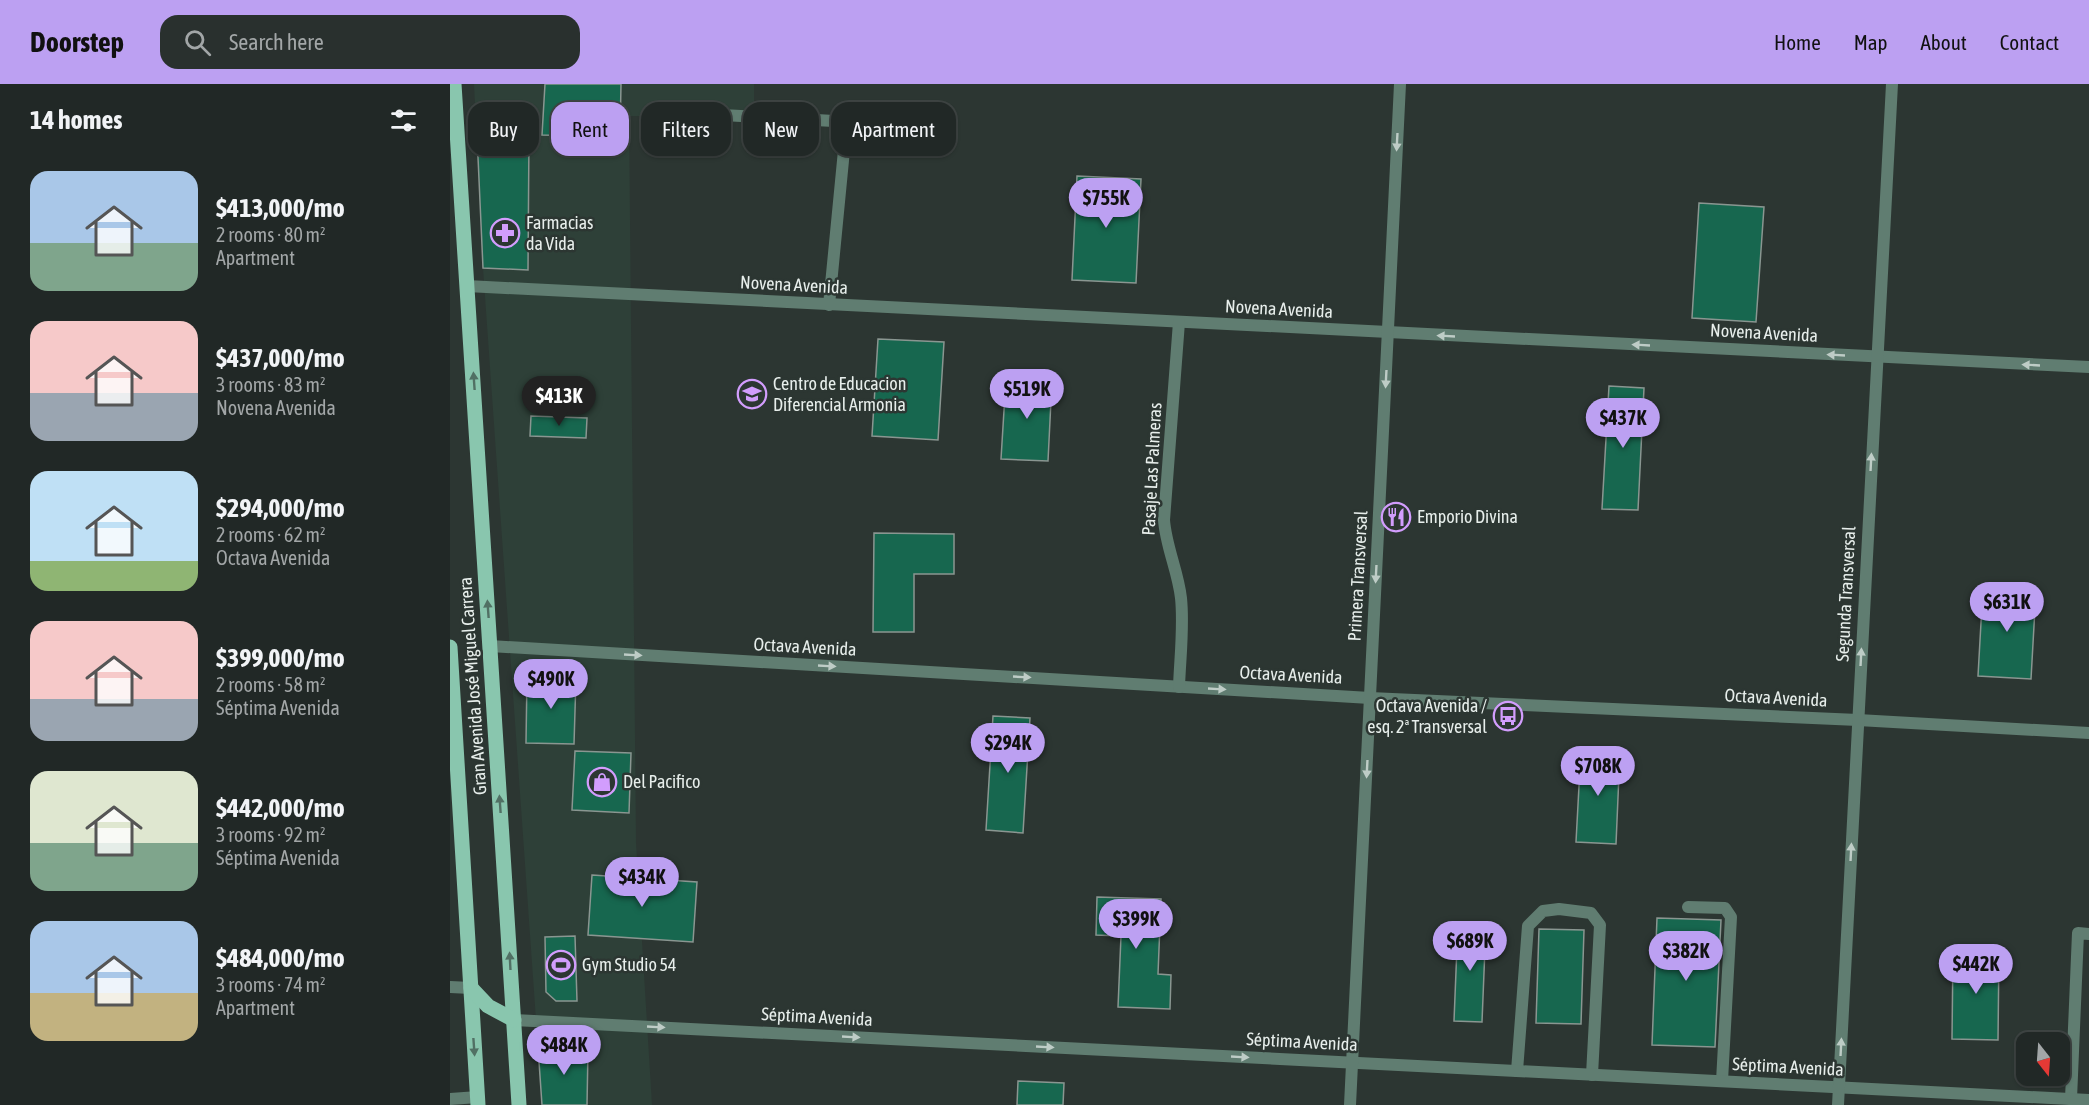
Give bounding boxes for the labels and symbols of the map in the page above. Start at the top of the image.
one-way arrow [1393,133,1402,152]
pin: $755K [1064,178,1148,229]
place label: Farmacias da Vida [526,212,593,254]
pharmacy icon: Farmacias da Vida [489,217,521,249]
street label: Novena Avenida [740,271,848,298]
street label: Novena Avenida [1225,295,1333,322]
street label: Novena Avenida [1710,319,1818,346]
one-way arrow [1437,331,1456,340]
one-way arrow [1632,341,1651,350]
one-way arrow [1826,350,1845,359]
one-way arrow [2021,360,2040,369]
pin: $519K [985,369,1069,420]
one-way arrow [1382,370,1391,389]
one-way arrow [469,372,478,391]
place label: Centro de Educacion Diferencial Armonia [773,373,907,415]
pin: $413K [517,376,601,427]
school or university icon: Centro de Educacion Diferencial Armonia [736,378,768,410]
pin: $437K [1581,398,1665,449]
street label: Pasaje Las Palmeras [1138,402,1165,536]
one-way arrow [1866,453,1876,472]
restaurant icon: Emporio Divina [1380,501,1412,533]
place label: Emporio Divina [1417,506,1518,527]
street label: Primera Transversal [1344,510,1371,642]
street label: Segunda Transversal [1831,525,1860,662]
one-way arrow [1372,564,1381,583]
street label: Gran Avenida José Miguel Carrera [454,576,491,796]
pin: $631K [1965,582,2049,633]
one-way arrow [483,600,493,619]
street label: Octava Avenida [753,633,857,660]
one-way arrow [1857,648,1866,667]
one-way arrow [623,650,642,659]
pin: $490K [509,659,593,710]
one-way arrow [818,661,837,671]
street label: Octava Avenida [1239,661,1343,688]
one-way arrow [1012,673,1031,682]
one-way arrow [1207,684,1226,693]
street label: Octava Avenida [1724,684,1828,711]
place label: Octava Avenida / esq. 2ª Transversal [1367,695,1487,737]
bus stop icon: Octava Avenida / esq. 2ª Transversal [1492,700,1524,732]
pin: $294K [966,723,1050,774]
pin: $708K [1556,746,1640,797]
one-way arrow [1362,759,1371,778]
shop icon: Del Pacifico [586,766,618,798]
place label: Del Pacifico [623,771,700,792]
one-way arrow [496,794,505,813]
one-way arrow [1847,842,1856,861]
pin: $434K [600,857,684,908]
pin: $399K [1094,899,1178,950]
pin: $689K [1428,921,1512,972]
pin: $382K [1644,931,1728,982]
pin: $442K [1934,944,2018,995]
sports icon: Gym Studio 54 [545,949,577,981]
one-way arrow [505,952,515,971]
place label: Gym Studio 54 [582,954,676,975]
street label: Séptima Avenida [761,1003,873,1030]
one-way arrow [646,1023,665,1032]
pin: $484K [522,1025,606,1076]
street label: Séptima Avenida [1246,1028,1358,1055]
one-way arrow [841,1032,860,1041]
north arrow [2016,1032,2070,1086]
one-way arrow [470,1037,479,1056]
one-way arrow [1837,1037,1846,1056]
one-way arrow [1036,1042,1055,1051]
one-way arrow [1231,1052,1250,1061]
street label: Séptima Avenida [1732,1053,1844,1080]

